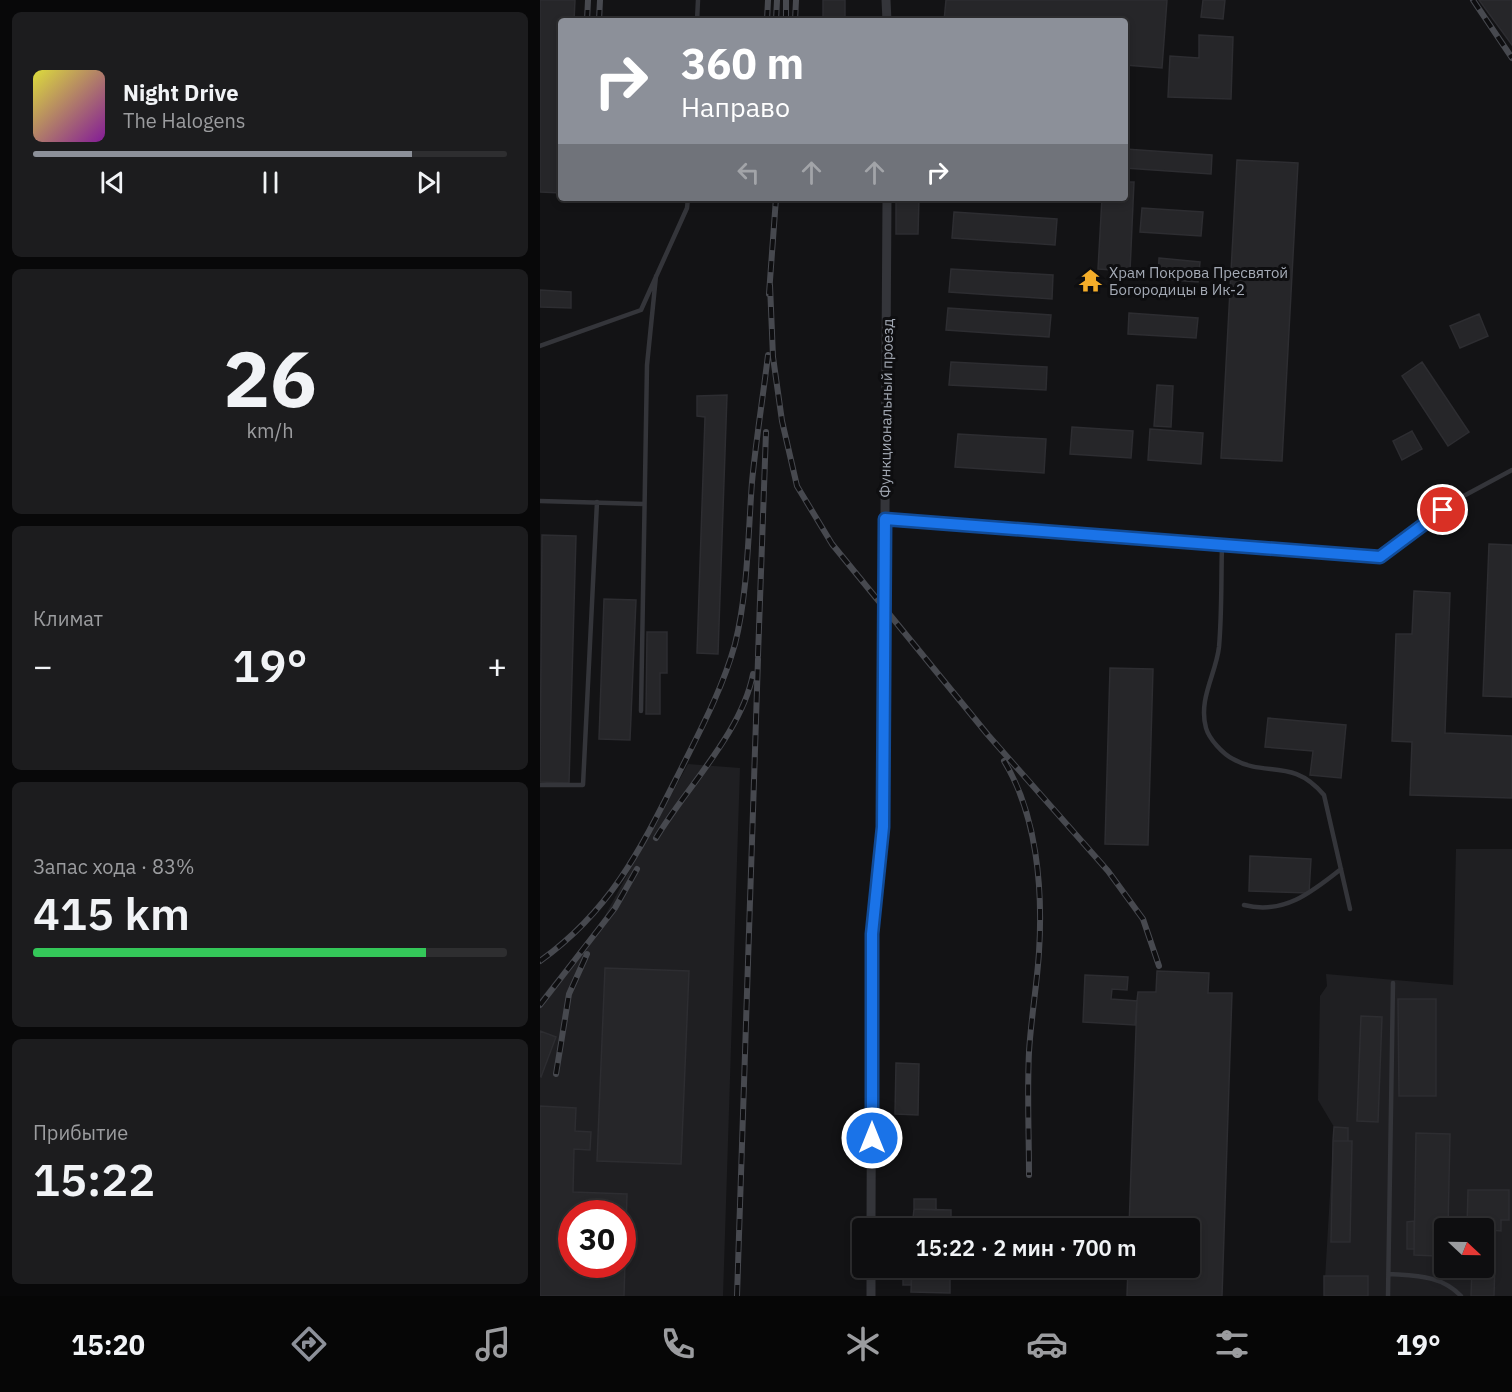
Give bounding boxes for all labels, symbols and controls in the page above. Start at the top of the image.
text: 360 m [681,36,804,91]
icon: right [582,42,660,120]
text: Night Drive [123,78,239,107]
text: Направо [681,89,790,124]
text: The Halogens [123,107,245,134]
icon: left [732,156,765,189]
icon: ahead [795,156,828,189]
icon: ahead [858,156,891,189]
icon: right [921,156,954,189]
icon: previous [96,166,129,199]
icon: pause [254,166,287,199]
icon: next [412,166,445,199]
place label: Храм Покрова Пресвятой Богородицы в Ик-2 [1109,263,1288,299]
temple icon: Храм Покрова Пресвятой Богородицы в Ик-2 [1078,268,1104,294]
street label: Функциональный проезд [875,318,897,498]
text: 26 [223,327,317,428]
text: km/h [246,417,294,444]
pin [1417,484,1468,535]
icon: arrive [1426,493,1459,526]
text: Климат [33,605,103,632]
text: 19° [232,636,308,694]
text: − [33,644,53,687]
text: + [487,644,507,687]
text: Запас хода · 83% [33,853,195,880]
text: 415 km [33,884,190,942]
position arrow [840,1106,904,1170]
text: Прибытие [33,1119,128,1146]
text: 15:22 [33,1150,155,1208]
speed limit sign: 30 [558,1200,636,1278]
north arrow [1434,1218,1494,1278]
map controls [1434,1218,1494,1278]
text: 15:22 · 2 мин · 700 m [915,1233,1137,1262]
icon: directions [288,1323,330,1365]
icon: music [472,1323,514,1365]
icon: phone [657,1323,699,1365]
icon: climate [842,1323,884,1365]
icon: car [1026,1323,1068,1365]
icon: filters [1211,1323,1253,1365]
text: 15:20 [71,1327,145,1362]
text: 19° [1396,1327,1441,1362]

